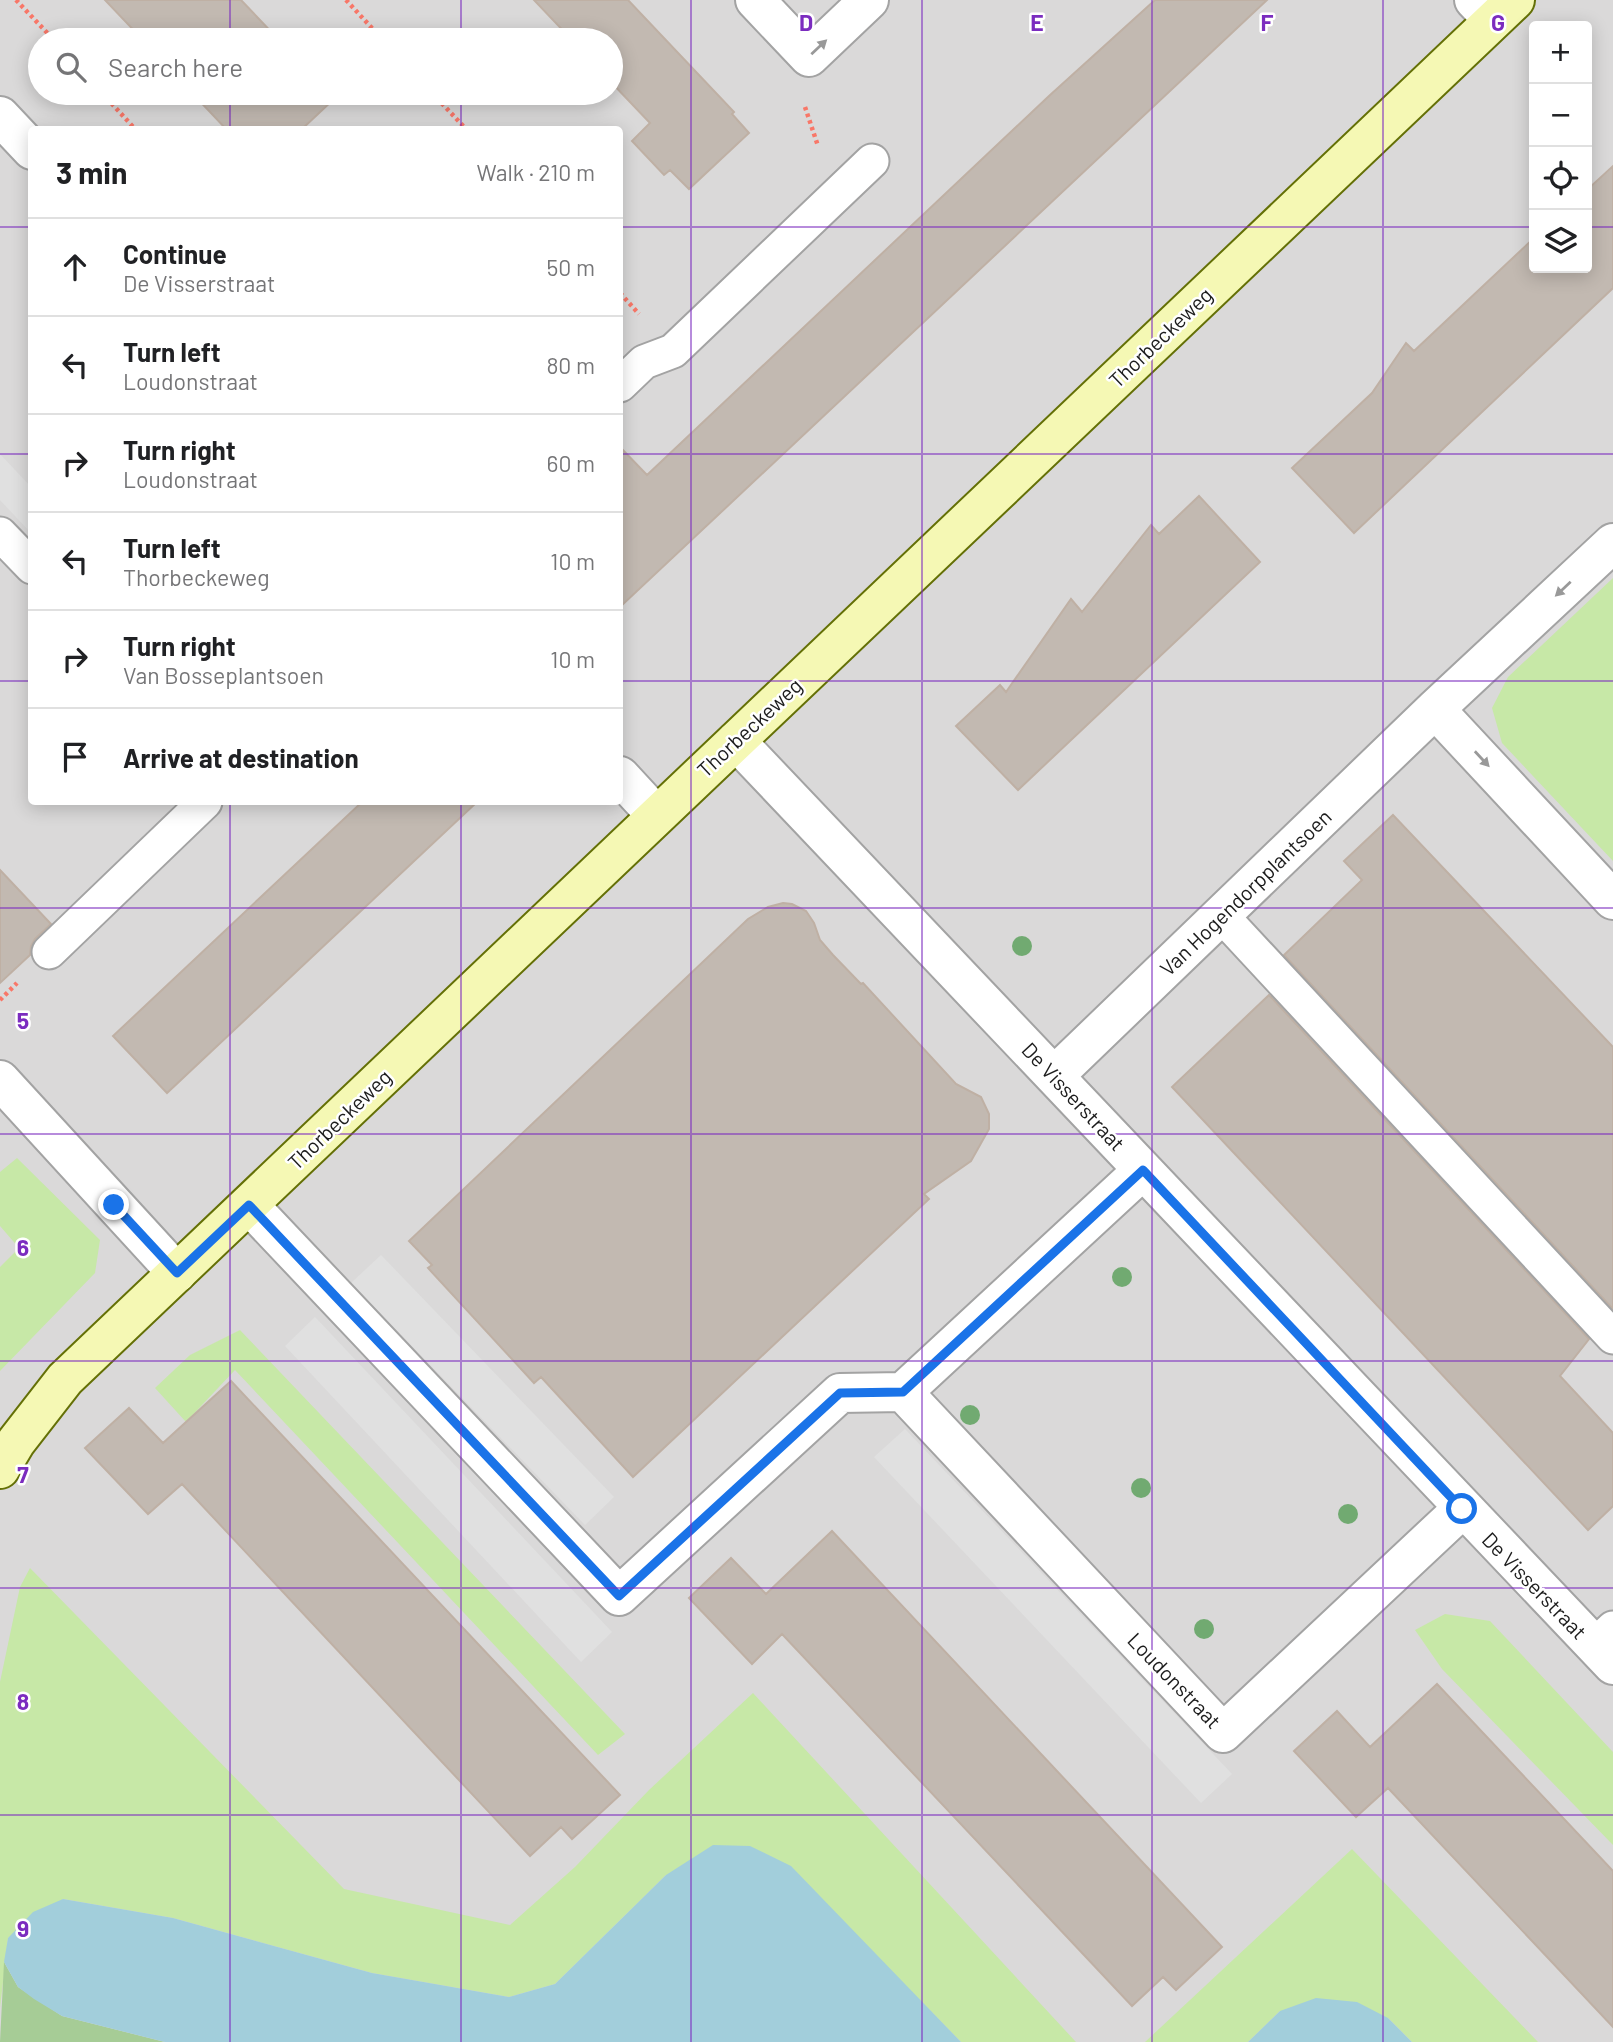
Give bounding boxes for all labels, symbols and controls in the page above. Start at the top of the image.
text: D [799,8,813,36]
text: E [1030,8,1044,36]
text: F [1261,8,1274,36]
text: G [1491,8,1505,36]
map controls [1529,21,1592,273]
button: + [1529,21,1592,84]
search box [28,28,623,105]
one-way arrow [810,40,827,56]
icon: search [52,48,90,86]
text: Search here [108,51,243,82]
button: − [1529,84,1592,147]
button: locate [1529,147,1592,210]
text: 3 min [56,154,127,190]
text: Walk · 210 m [477,158,595,186]
button: layers [1529,210,1592,273]
text: Continue [123,238,227,269]
icon: ahead [56,248,94,286]
text: 50 m [547,253,595,281]
text: De Visserstraat [123,269,275,297]
street label: Thorbeckeweg [1103,281,1217,393]
text: Turn left [123,336,221,367]
icon: left [56,346,94,384]
text: 80 m [546,351,595,379]
text: Loudonstraat [123,367,258,395]
text: Turn right [123,434,236,465]
icon: right [56,444,94,482]
text: 60 m [547,449,595,477]
text: Loudonstraat [123,465,258,493]
text: Turn left [123,532,221,563]
icon: left [56,542,94,580]
text: 10 m [550,547,595,575]
text: Thorbeckeweg [123,563,270,591]
one-way arrow [1555,581,1572,597]
text: Turn right [123,630,236,661]
icon: right [56,640,94,678]
text: 10 m [550,645,595,673]
text: Van Bosseplantsoen [123,661,324,689]
street label: Thorbeckeweg [692,672,806,782]
icon: arrive [56,738,94,776]
text: Arrive at destination [123,742,359,773]
one-way arrow [1473,750,1489,767]
street label: Van Hogendorpplantsoen [1154,804,1336,980]
text: 5 [17,1006,29,1034]
street label: De Visserstraat [1017,1037,1131,1155]
street label: Thorbeckeweg [282,1063,396,1175]
route end [98,1189,129,1220]
text: 6 [17,1233,29,1261]
text: 7 [17,1460,29,1488]
route start [1446,1493,1477,1524]
street label: De Visserstraat [1478,1526,1592,1644]
street label: Loudonstraat [1123,1627,1227,1733]
text: 8 [17,1687,29,1715]
text: 9 [17,1914,29,1942]

